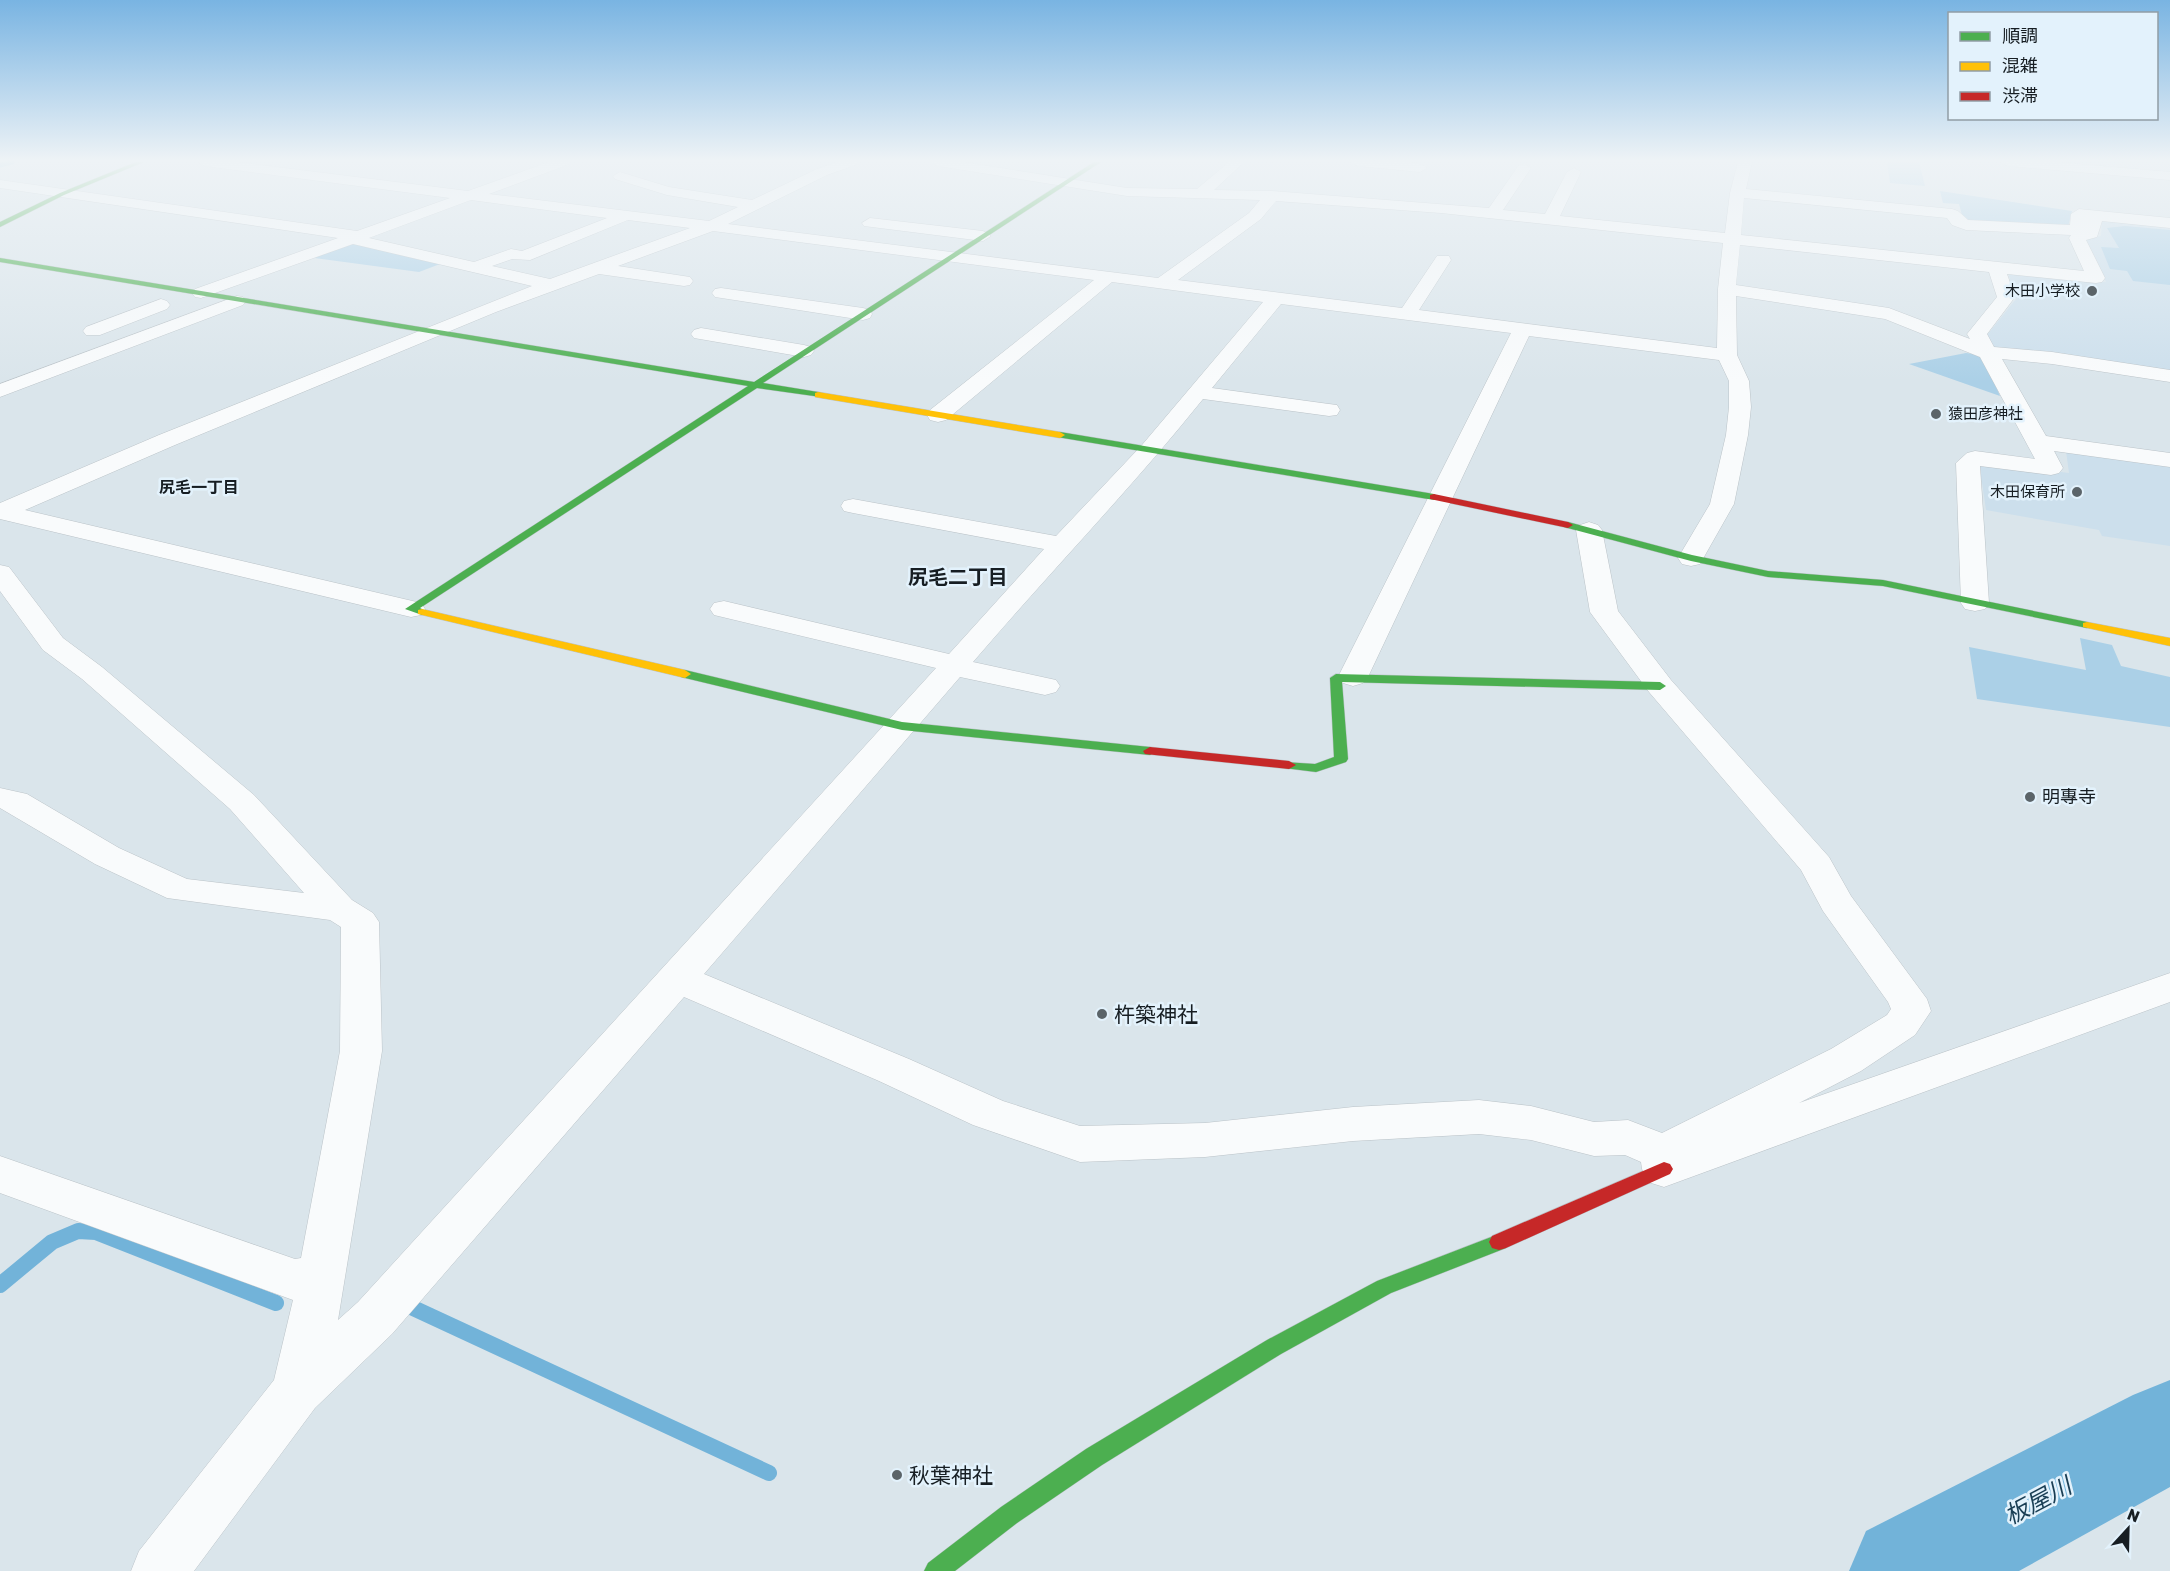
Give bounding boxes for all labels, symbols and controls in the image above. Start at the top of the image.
legend [1948,12,2158,120]
text: 順調 [2002,25,2038,47]
text: 混雑 [2002,55,2038,77]
text: 渋滞 [2002,85,2038,107]
place label: 木田小学校 [2005,282,2080,300]
marker: 木田小学校 [2085,284,2099,298]
place label: 猿田彦神社 [1948,405,2023,423]
marker: 猿田彦神社 [1929,407,1943,421]
district label: 尻毛一丁目 [159,478,239,497]
place label: 木田保育所 [1990,483,2065,501]
marker: 木田保育所 [2070,485,2084,499]
district label: 尻毛二丁目 [908,565,1008,589]
place label: 明專寺 [2042,786,2096,808]
marker: 明專寺 [2023,790,2037,804]
place label: 杵築神社 [1114,1002,1198,1027]
marker: 杵築神社 [1095,1007,1109,1021]
place label: 秋葉神社 [909,1463,993,1488]
marker: 秋葉神社 [890,1468,904,1482]
water label: 板屋川 [2000,1470,2079,1530]
north arrow [2098,1499,2158,1559]
text: N [2125,1505,2142,1527]

